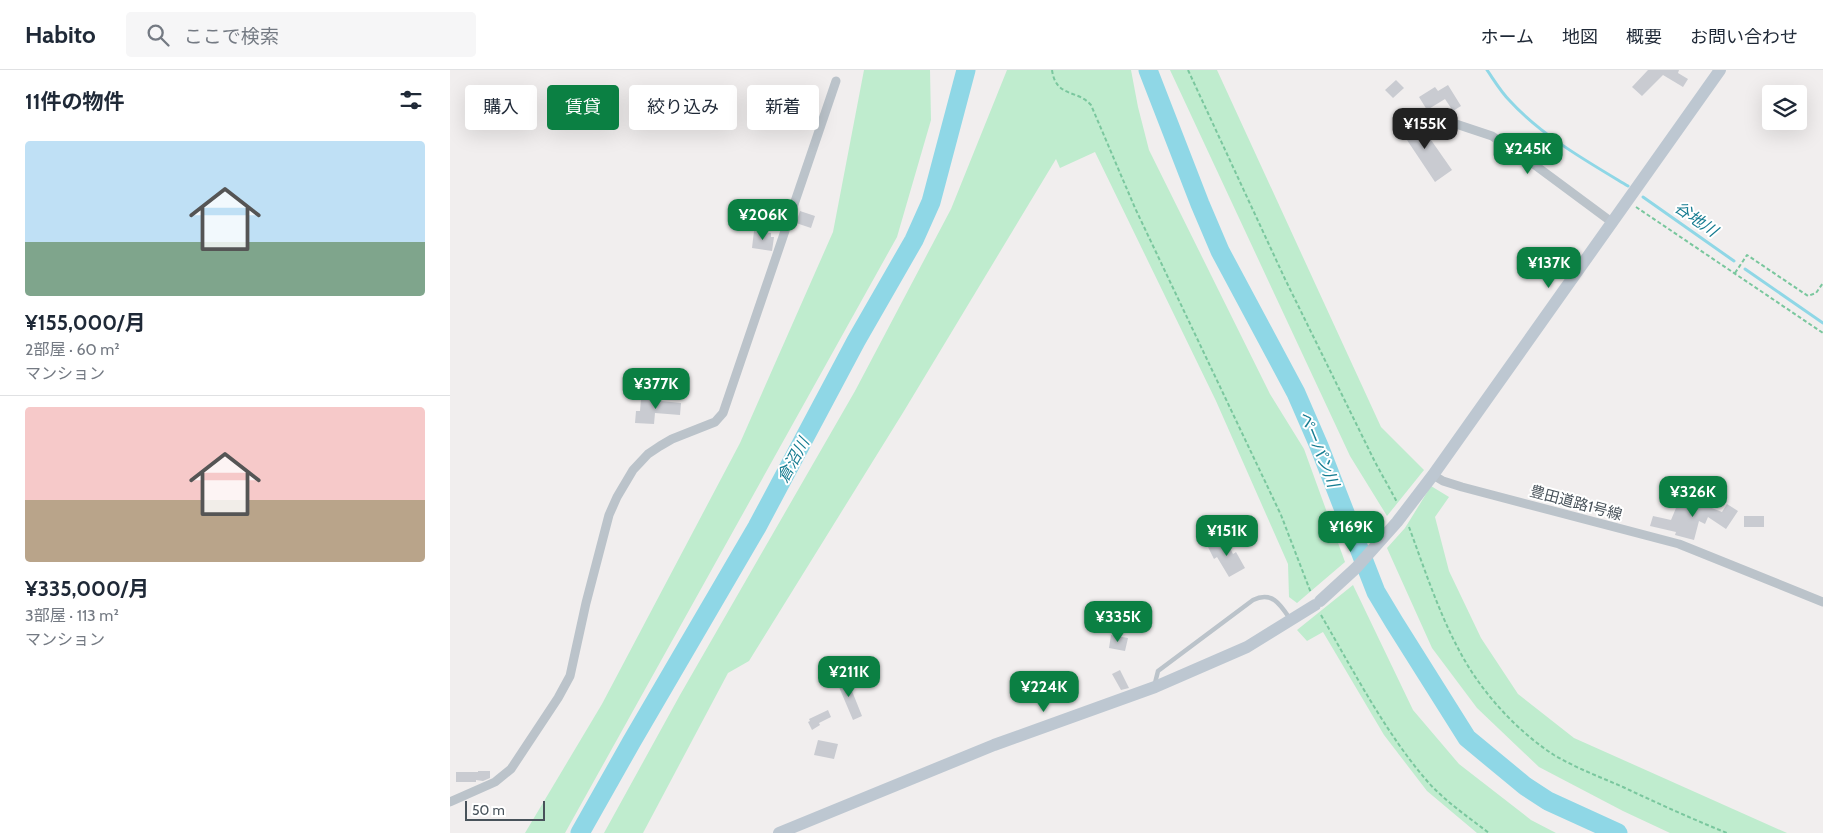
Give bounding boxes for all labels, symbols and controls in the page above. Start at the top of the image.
search box [126,12,476,57]
text: Habito [25,20,96,49]
icon: search [144,21,172,49]
text: ここで検索 [184,25,279,48]
text: ホーム [1481,26,1534,48]
text: 地図 [1562,26,1598,48]
text: 概要 [1626,26,1662,48]
text: お問い合わせ [1690,26,1798,48]
chip: 購入 [465,85,537,130]
chip: 賃貸 [547,85,619,130]
chip: 絞り込み [629,85,737,130]
chip: 新着 [747,85,819,130]
map controls [1762,85,1807,130]
button: layers [1762,85,1807,130]
icon: filters [397,86,425,114]
text: 11件の物件 [25,89,125,114]
pin: ¥155K [1390,108,1460,150]
text: ¥155K [1404,114,1446,133]
pin: ¥245K [1493,132,1563,175]
text: ¥245K [1505,139,1551,158]
icon: home [180,174,270,264]
water label: 谷地川 [1671,197,1723,242]
pin: ¥206K [728,198,798,241]
text: ¥206K [739,205,787,224]
pin: ¥137K [1514,246,1584,289]
text: ¥137K [1528,253,1570,272]
text: ¥155,000/月 [25,310,145,335]
text: 2部屋 · 60 m² [25,340,120,359]
text: マンション [25,364,105,383]
pin: ¥377K [621,368,691,410]
text: ¥377K [634,374,678,393]
water label: ペーパン川 [1295,408,1344,492]
water label: 倉沼川 [773,433,814,486]
icon: home [180,439,270,529]
pin: ¥326K [1658,476,1728,518]
street label: 豊田道路1号線 [1528,482,1624,524]
text: ¥326K [1670,482,1716,501]
pin: ¥169K [1316,510,1386,553]
pin: ¥151K [1192,514,1262,557]
text: ¥169K [1329,517,1373,536]
text: ¥151K [1207,521,1247,540]
text: ¥335,000/月 [25,576,149,601]
pin: ¥335K [1083,600,1153,643]
text: 3部屋 · 113 m² [25,606,119,625]
text: ¥335K [1095,607,1141,626]
text: マンション [25,630,105,649]
pin: ¥211K [814,656,884,698]
text: ¥211K [829,662,869,681]
pin: ¥224K [1009,670,1079,713]
text: ¥224K [1021,677,1067,696]
scale bar [465,798,545,821]
text: 50 m [472,801,505,819]

